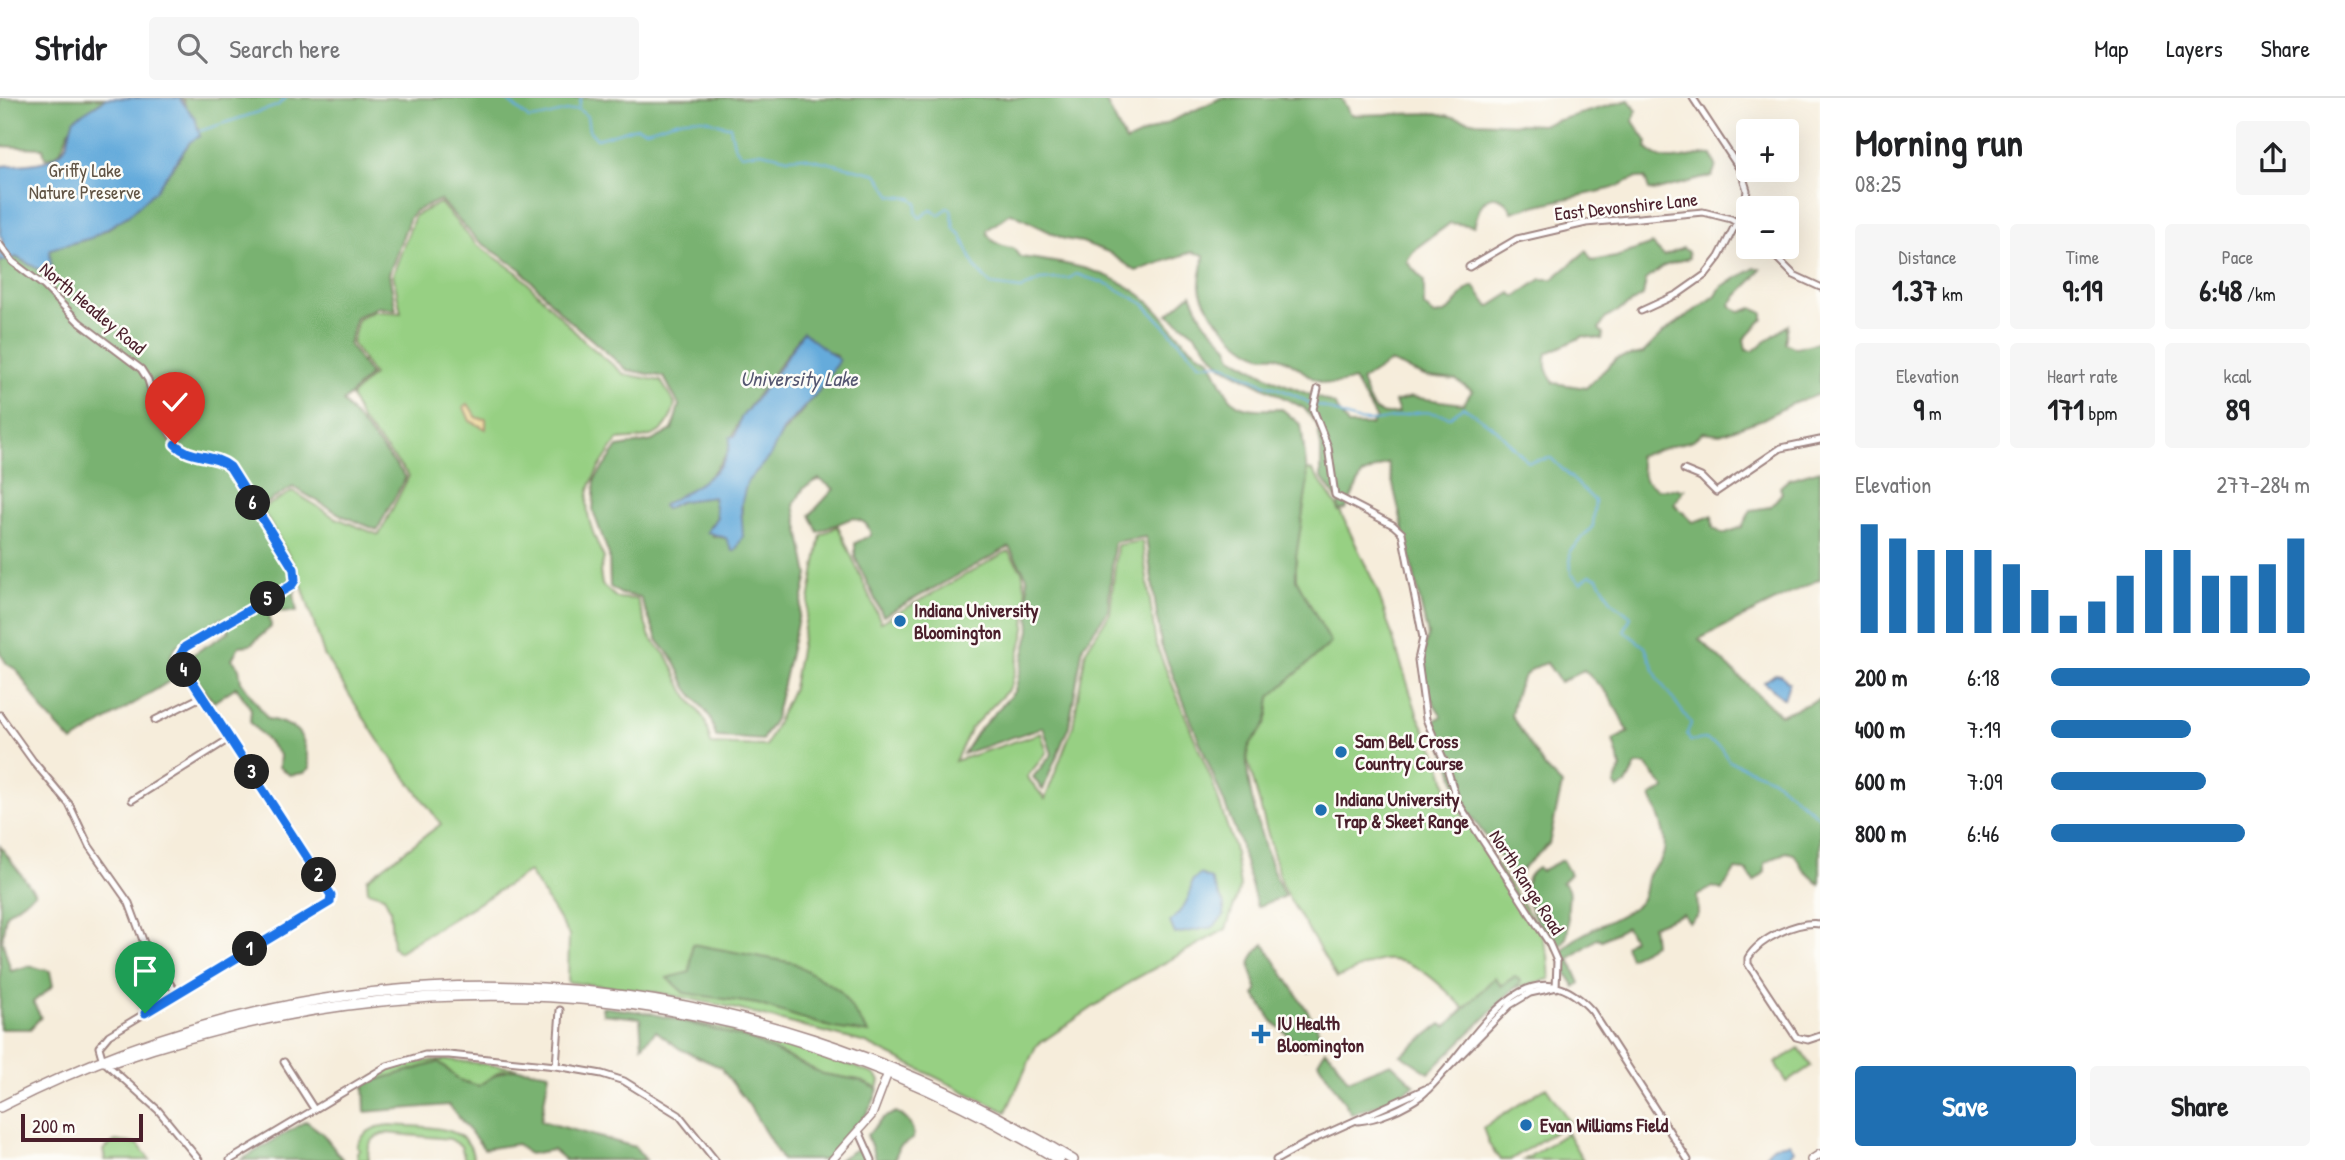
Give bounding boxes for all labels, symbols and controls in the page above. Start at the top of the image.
search box [149,17,639,80]
text: Stridr [35,26,107,70]
icon: search [173,29,211,67]
text: Search here [229,31,340,66]
text: Map [2094,32,2128,64]
text: Layers [2166,32,2223,64]
text: Share [2261,32,2310,64]
text: Morning run [1855,116,2023,168]
map controls [1736,119,1799,259]
button: + [1736,119,1799,182]
button: share [2236,121,2310,195]
park label: Griffy Lake Nature Preserve [29,157,142,205]
text: 08:25 [1855,168,1901,199]
street label: East Devonshire Lane [1553,186,1699,226]
button: − [1736,196,1799,259]
text: Distance [1898,244,1957,270]
text: Time [2066,244,2099,270]
text: Pace [2222,244,2253,270]
street label: North Headley Road [34,256,152,361]
text: 1.37 [1892,270,1938,310]
text: 9:19 [2063,270,2102,310]
text: 6:48 [2199,270,2242,310]
text: km [1938,281,1963,307]
text: /km [2242,281,2276,307]
text: Elevation [1896,363,1959,389]
text: Heart rate [2047,363,2118,389]
text: kcal [2224,363,2251,389]
water label: University Lake [740,364,859,393]
pin [145,372,205,444]
icon: check [156,383,194,421]
text: 9 [1913,389,1924,429]
text: 171 [2048,389,2084,429]
text: 89 [2226,389,2250,429]
text: m [1924,400,1942,426]
text: bpm [2084,400,2117,426]
text: Elevation [1855,469,1931,500]
text: 277–284 m [2217,469,2310,500]
pin: 6 [236,486,270,520]
text: 6 [249,489,256,515]
pin: 5 [250,582,286,616]
text: 5 [263,585,272,611]
place label: Indiana University Bloomington [914,597,1039,646]
marker: Indiana University Bloomington [892,613,908,629]
pin: 4 [166,652,202,688]
text: 4 [180,656,187,682]
text: 200 m [1855,662,1907,693]
text: 6:18 [1967,662,2000,693]
text: 400 m [1855,714,1905,745]
text: 7:19 [1967,714,2001,745]
place label: Sam Bell Cross Country Course [1355,728,1464,777]
marker: Sam Bell Cross Country Course [1333,744,1349,760]
pin: 3 [234,754,270,790]
text: 3 [247,758,256,784]
text: 600 m [1855,766,1906,797]
text: 7:09 [1967,766,2002,797]
place label: Indiana University Trap & Skeet Range [1334,786,1469,835]
marker: Indiana University Trap & Skeet Range [1313,802,1329,818]
text: 800 m [1855,818,1907,849]
text: 6:46 [1967,818,1999,849]
street label: North Range Road [1483,825,1571,940]
pin: 2 [302,858,336,892]
text: 2 [314,861,323,887]
pin: 1 [232,932,268,966]
text: 1 [246,935,253,961]
pin [115,941,175,1013]
icon: arrive [126,952,164,990]
place label: IU Health Bloomington [1277,1010,1364,1059]
marker: IU Health Bloomington [1251,1024,1271,1044]
button: Save [1855,1066,2076,1146]
button: Share [2090,1066,2310,1146]
scale bar [21,1111,144,1143]
place label: Evan Williams Field [1540,1112,1669,1138]
text: 200 m [32,1113,75,1139]
marker: Evan Williams Field [1518,1117,1534,1133]

